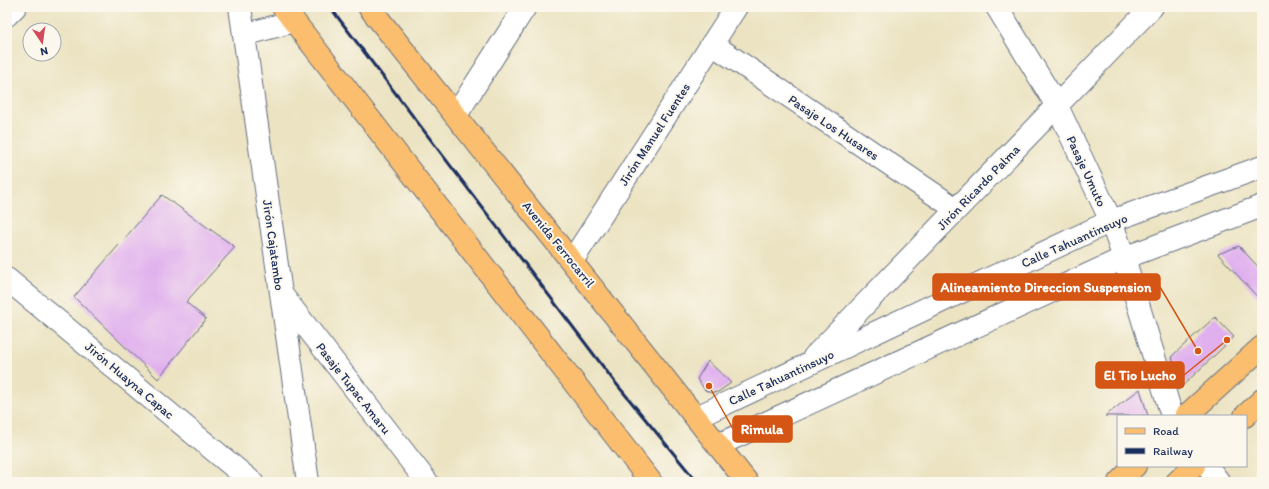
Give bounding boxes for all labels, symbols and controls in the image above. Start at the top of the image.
north arrow [22,22,62,62]
text: N [39,44,49,58]
street label: Jirón Manuel Fuentes [616,80,693,188]
street label: Pasaje Los Husares [786,92,882,163]
street label: Pasaje Umuto [1064,133,1110,209]
street label: Jirón Ricardo Palma [934,142,1023,233]
street label: Avenida Ferrocarril [519,198,598,291]
street label: Jirón Cajatambo [260,199,287,292]
street label: Calle Tahuantinsuyo [1019,210,1130,271]
callout: Alineamiento Direccion Suspension [933,274,1160,300]
text: Alineamiento Direccion Suspension [940,279,1152,296]
street label: Jirón Huayna Capac [82,339,177,422]
street label: Pasaje Tupac Amaru [313,340,394,437]
street label: Calle Tahuantinsuyo [726,346,837,408]
callout: El Tio Lucho [1096,362,1184,388]
text: El Tio Lucho [1104,367,1176,384]
legend [1117,415,1247,467]
callout: Rimula [733,416,792,442]
text: Rimula [741,421,784,438]
text: Road [1153,424,1179,438]
text: Railway [1153,444,1193,458]

